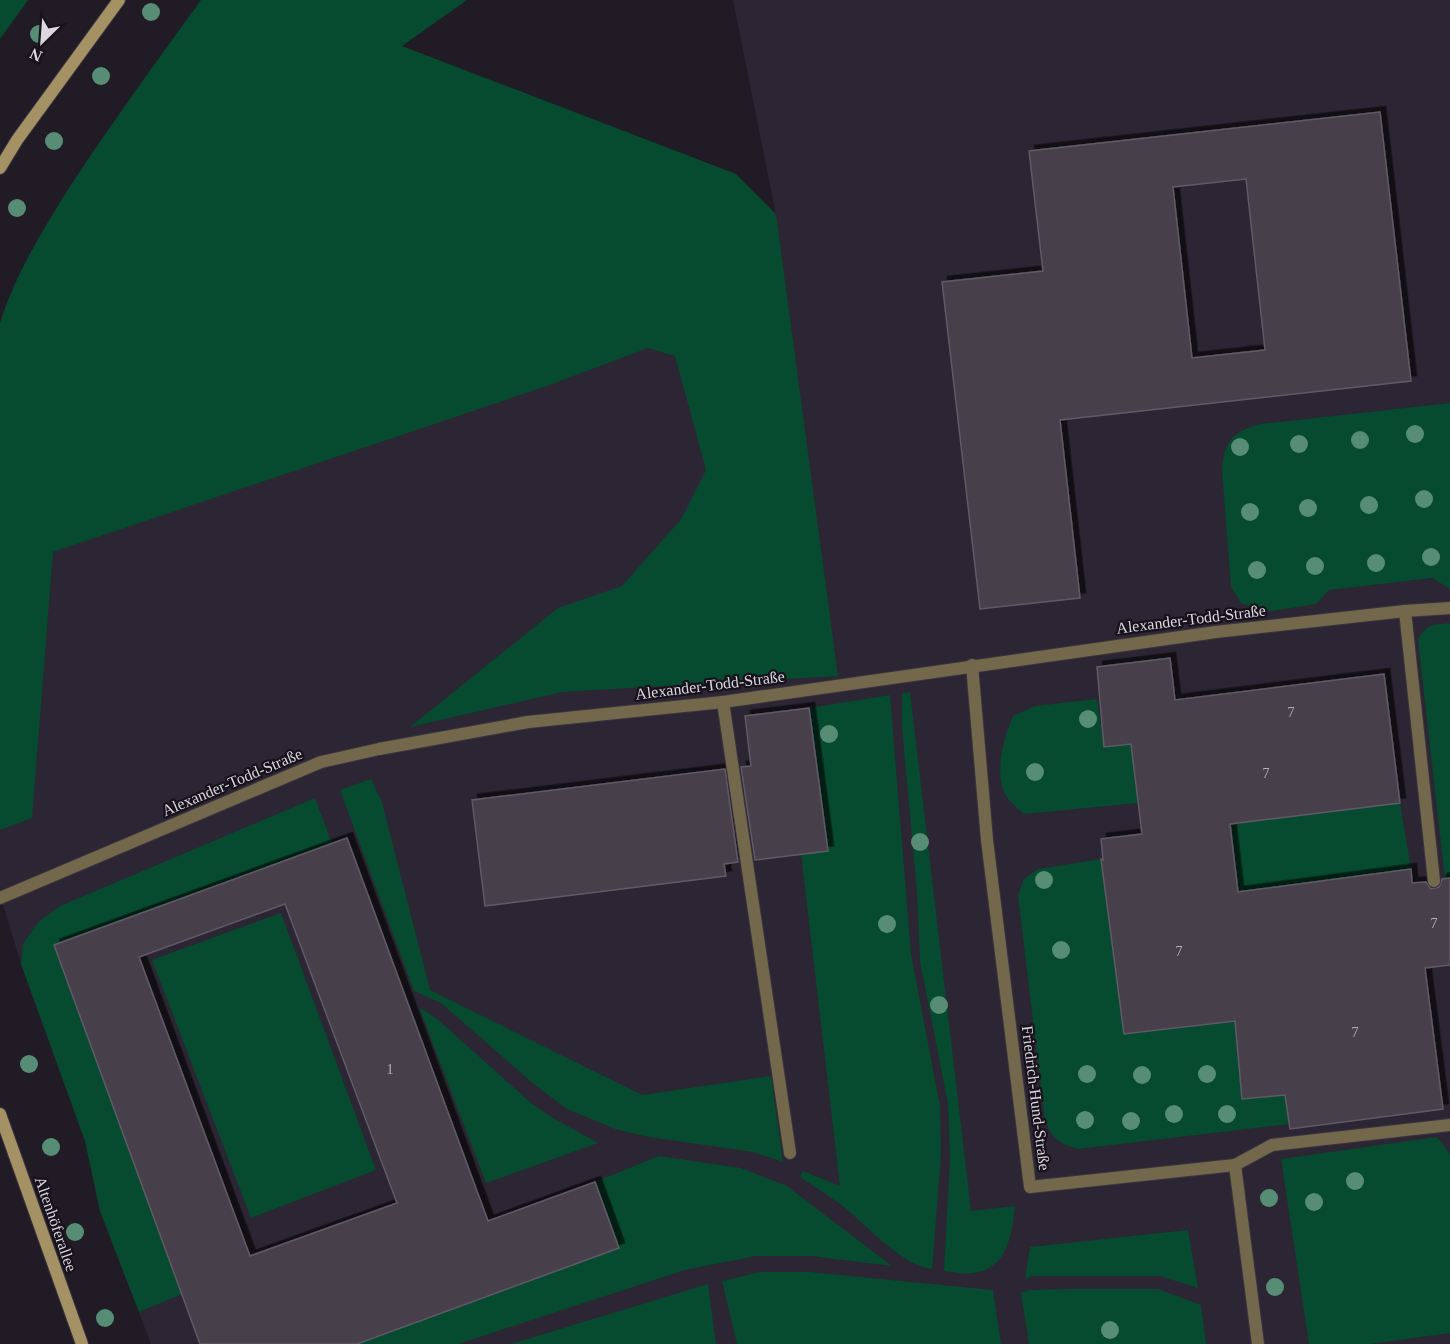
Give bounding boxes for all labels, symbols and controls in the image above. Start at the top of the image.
north arrow [12,12,72,72]
text: N [27,45,45,65]
street label: Alexander-Todd-Straße [1115,601,1267,637]
street label: Alexander-Todd-Straße [634,667,786,703]
house number: 7 [1288,705,1295,720]
street label: Alexander-Todd-Straße [159,745,305,819]
house number: 7 [1263,766,1270,781]
house number: 7 [1431,916,1438,931]
house number: 7 [1176,944,1183,959]
street label: Friedrich-Hund-Straße [1019,1025,1053,1171]
house number: 7 [1352,1025,1359,1040]
house number: 1 [387,1062,394,1077]
street label: Altenhöferallee [32,1174,80,1274]

